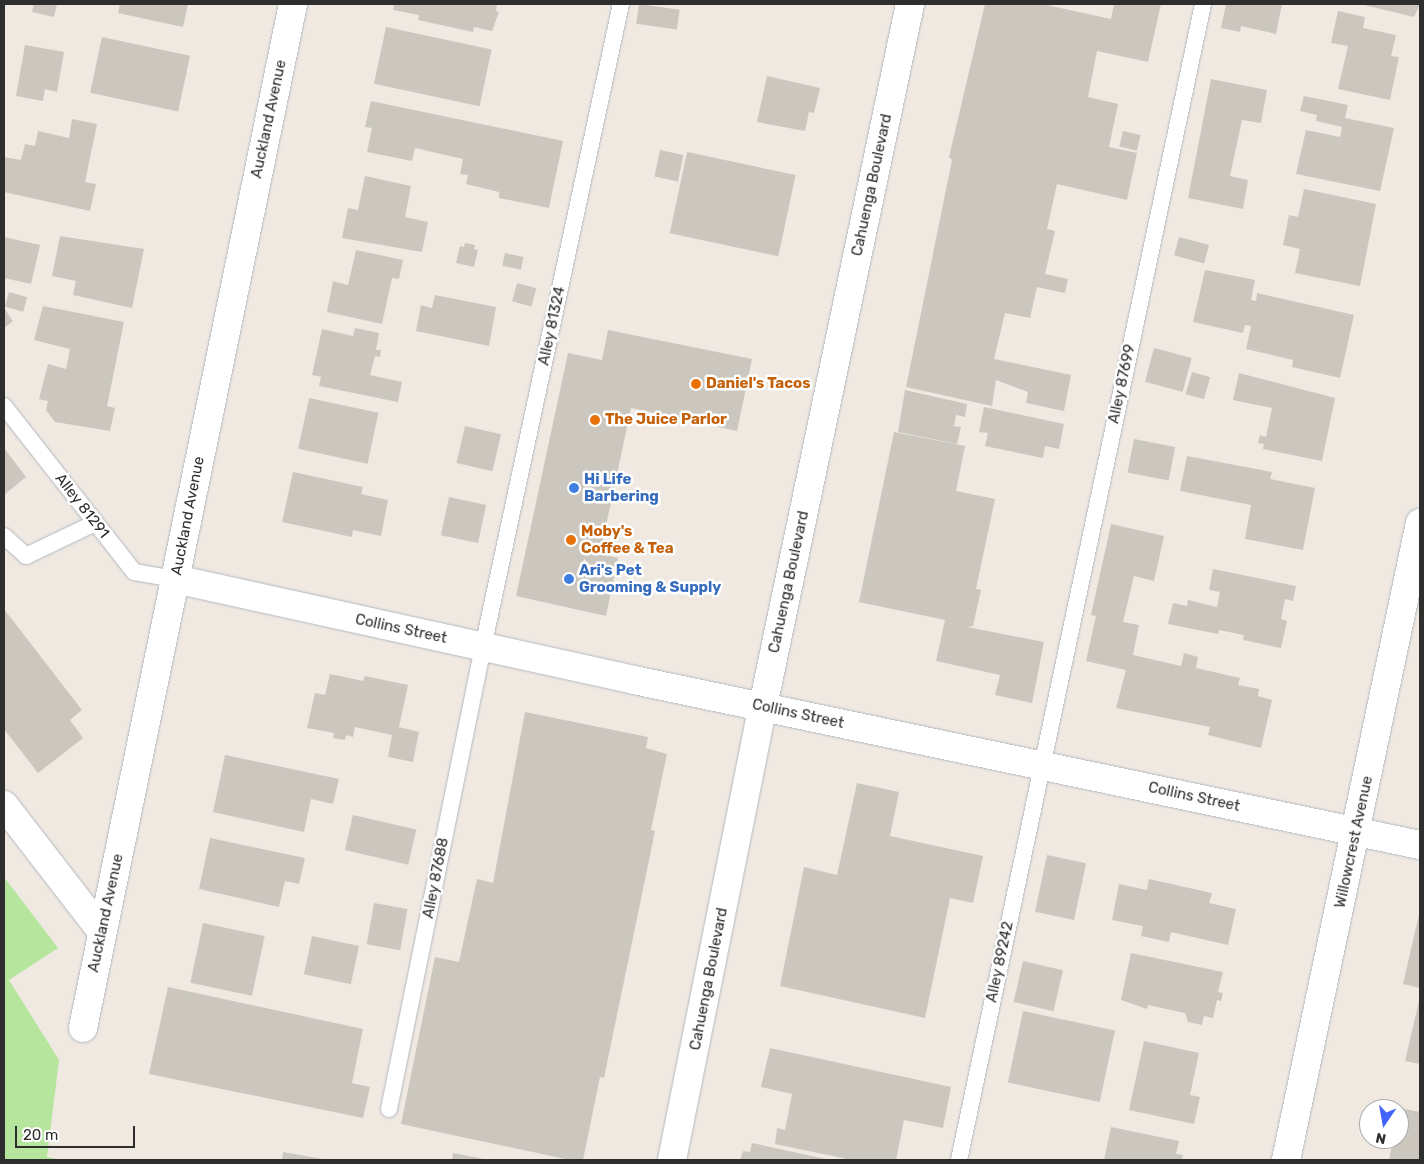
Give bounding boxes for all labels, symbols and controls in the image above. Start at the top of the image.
street label: Auckland Avenue [248,58,290,180]
street label: Cahuenga Boulevard [848,112,896,258]
street label: Alley 81324 [535,285,569,367]
street label: Alley 87699 [1105,343,1139,425]
place label: Daniel's Tacos [706,375,811,393]
marker: Daniel's Tacos [690,378,702,390]
place label: The Juice Parlor [605,411,727,429]
marker: The Juice Parlor [589,414,601,426]
street label: Auckland Avenue [168,455,208,577]
street label: Alley 81291 [51,470,113,542]
place label: Hi Life Barbering [584,470,659,505]
marker: Hi Life Barbering [568,482,580,494]
street label: Cahuenga Boulevard [765,509,813,655]
place label: Moby's Coffee & Tea [581,522,674,557]
marker: Moby's Coffee & Tea [565,534,577,546]
place label: Ari's Pet Grooming & Supply [579,561,721,596]
marker: Ari's Pet Grooming & Supply [563,573,575,585]
street label: Collins Street [353,610,449,648]
street label: Collins Street [750,695,846,733]
street label: Willowcrest Avenue [1331,774,1377,910]
street label: Collins Street [1146,778,1242,816]
street label: Alley 87688 [419,836,453,920]
street label: Auckland Avenue [85,852,127,974]
street label: Cahuenga Boulevard [686,906,732,1052]
street label: Alley 89242 [983,920,1017,1004]
north arrow [1359,1099,1409,1149]
scale bar [18,1116,138,1148]
text: 20 m [23,1126,58,1144]
text: N [1374,1129,1388,1148]

